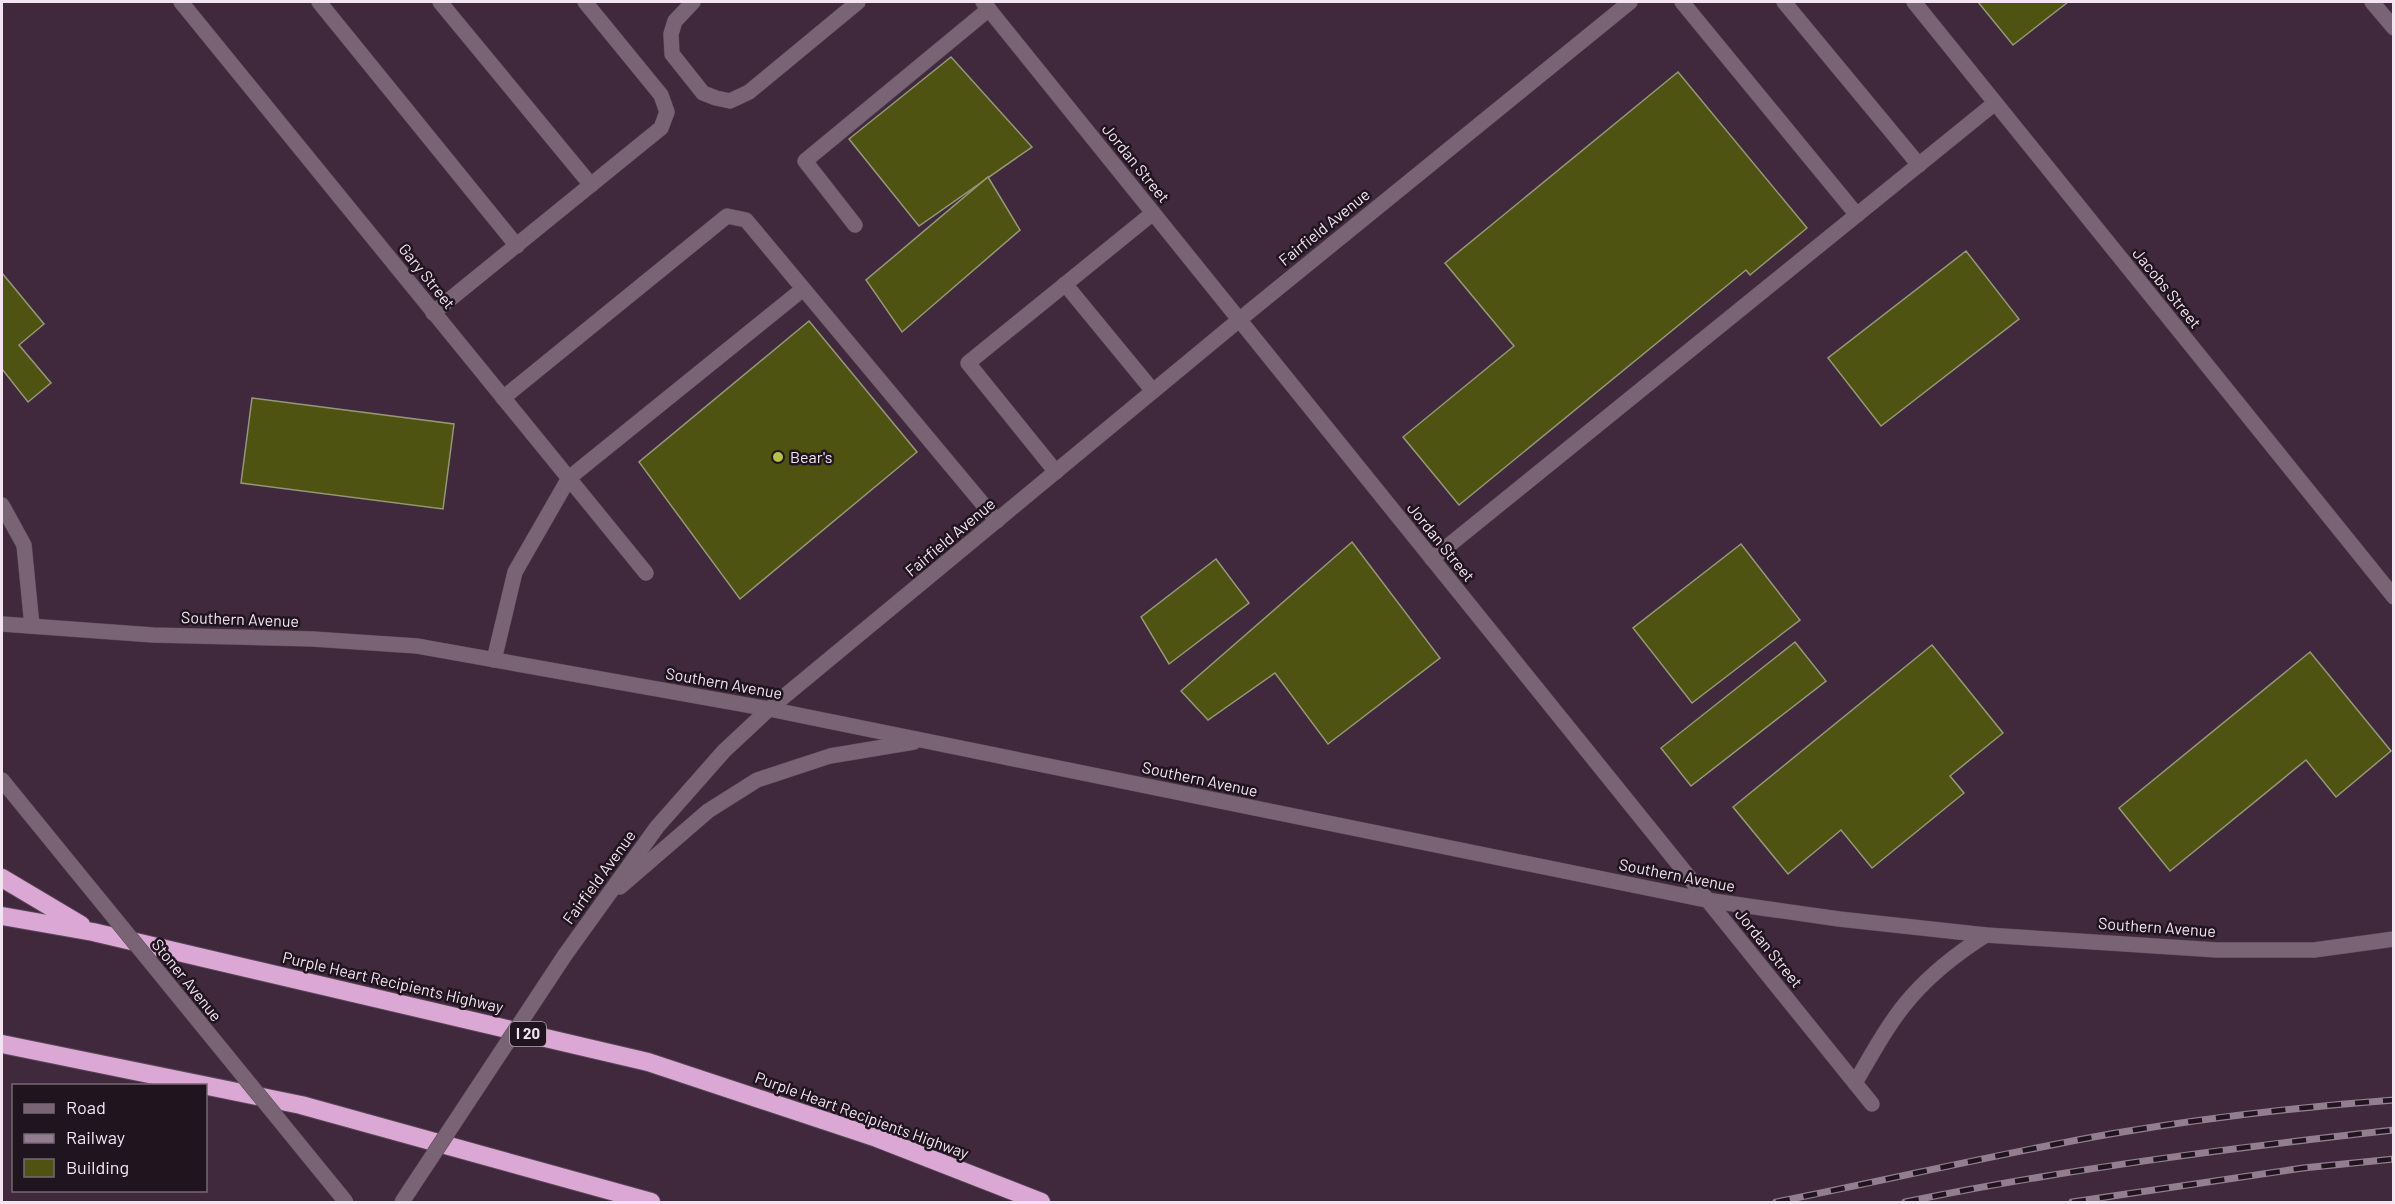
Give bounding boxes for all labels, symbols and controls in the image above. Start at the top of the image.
street label: Jordan Street [1099,119,1174,206]
street label: Fairfield Avenue [1274,184,1373,269]
street label: Gary Street [395,239,459,312]
street label: Jacobs Street [2129,244,2206,332]
place label: Bear's [790,447,832,466]
marker: Bear's [771,450,785,464]
street label: Fairfield Avenue [901,494,998,580]
street label: Jordan Street [1404,498,1479,585]
street label: Southern Avenue [181,607,299,630]
street label: Southern Avenue [664,663,784,702]
street label: Southern Avenue [1140,757,1260,800]
street label: Fairfield Avenue [558,826,639,927]
street label: Southern Avenue [1617,854,1737,895]
street label: Jordan Street [1732,904,1807,991]
street label: Southern Avenue [2098,913,2217,940]
street label: Stoner Avenue [148,935,226,1025]
street label: Purple Heart Recipients Highway [281,947,506,1016]
road number: I 20 [510,1022,546,1046]
street label: Purple Heart Recipients Highway [753,1067,972,1162]
legend [12,1084,207,1192]
text: Road [66,1096,106,1118]
text: Railway [66,1126,125,1148]
text: Building [66,1156,129,1178]

